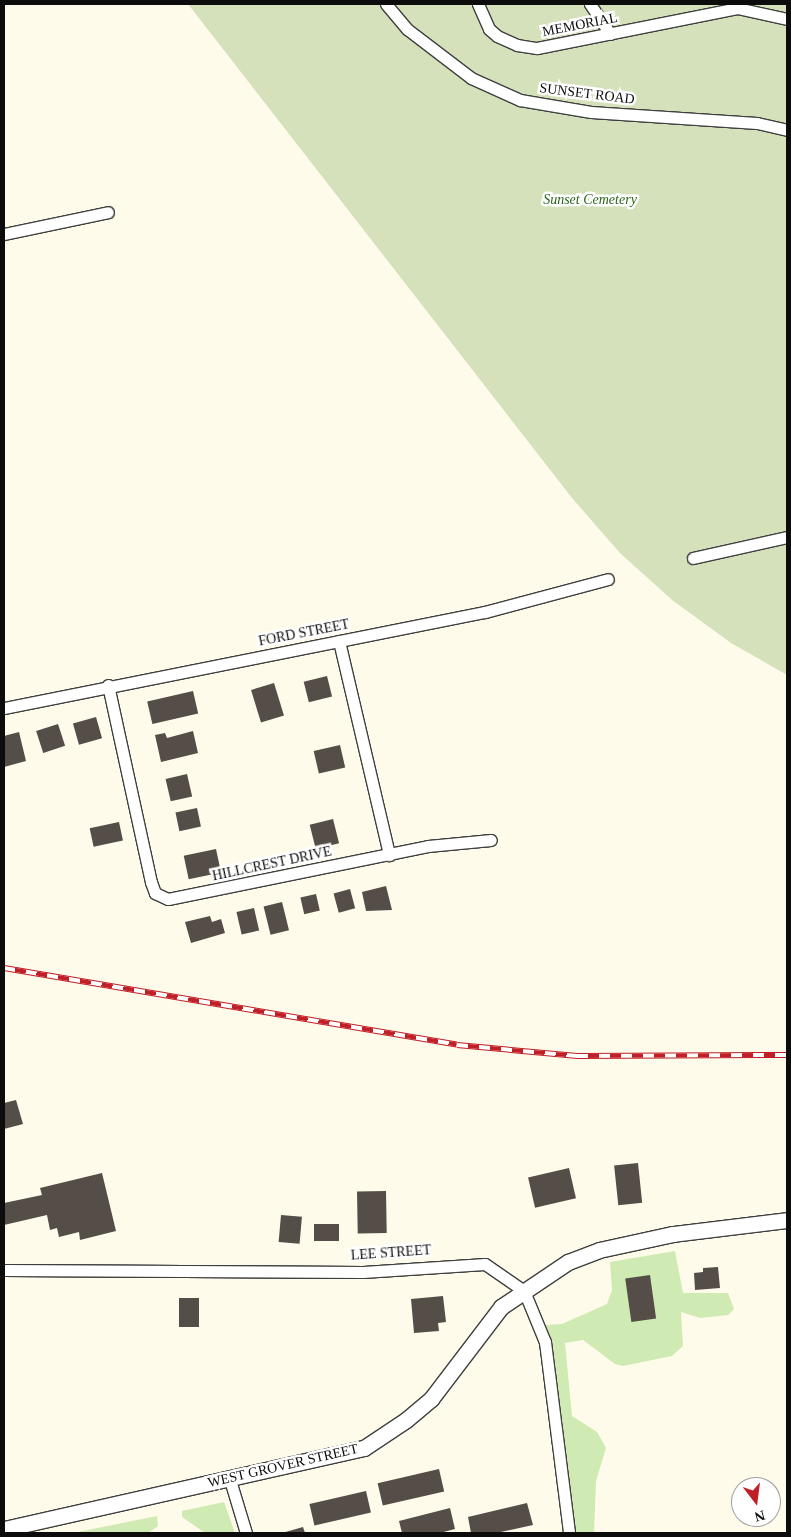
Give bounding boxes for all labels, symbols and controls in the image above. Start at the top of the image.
street label: MEMORIAL [541,9,619,41]
street label: SUNSET ROAD [538,80,636,108]
park label: Sunset Cemetery [543,192,637,208]
street label: FORD STREET [257,616,351,650]
street label: HILLCREST DRIVE [211,843,333,885]
street label: LEE STREET [350,1242,432,1264]
street label: WEST GROVER STREET [206,1440,360,1492]
north arrow [731,1477,781,1527]
text: N [753,1507,767,1525]

